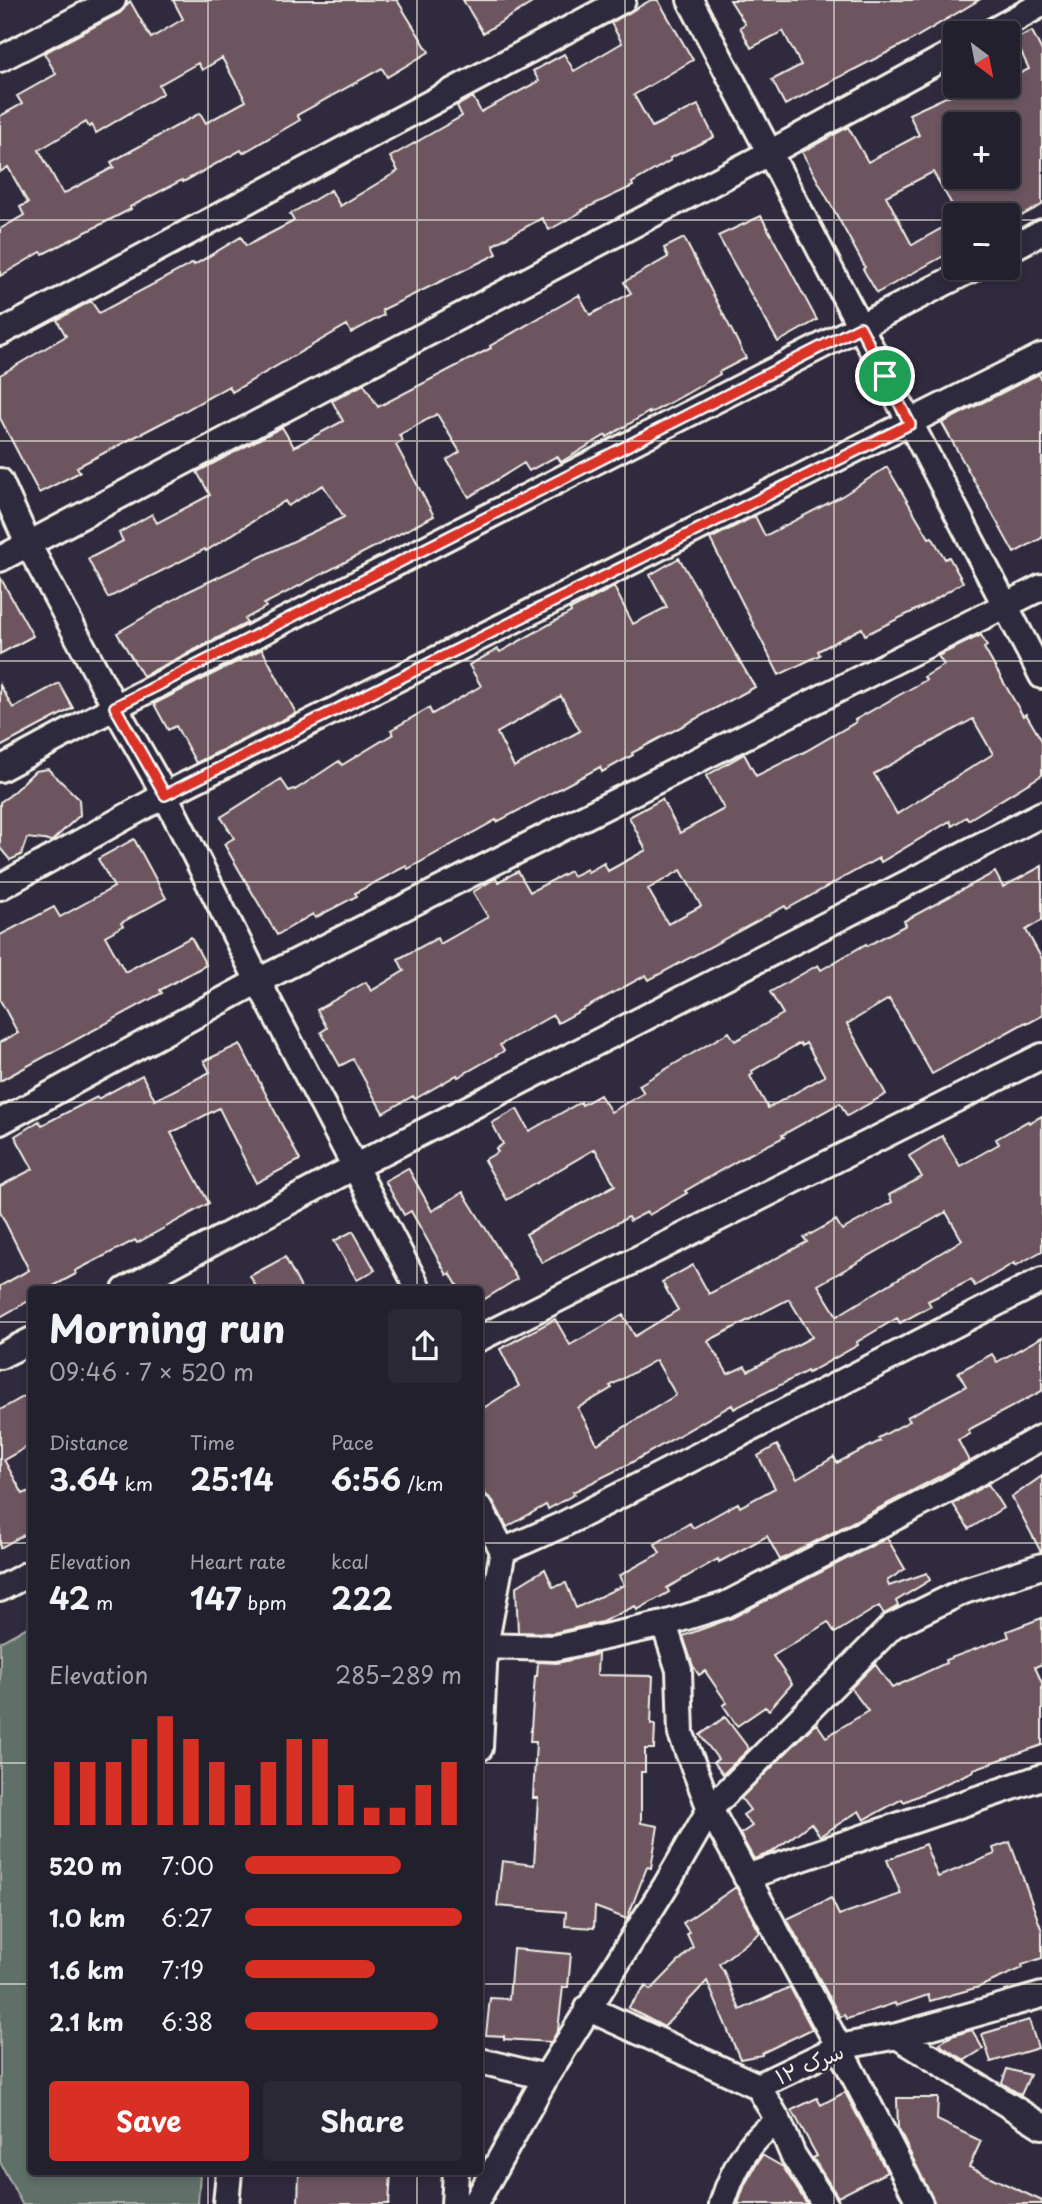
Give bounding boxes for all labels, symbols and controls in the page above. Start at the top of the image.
north arrow [943,21,1020,98]
map controls [943,21,1020,280]
button: + [943,112,1020,189]
button: − [943,203,1020,280]
pin [855,346,915,406]
icon: arrive [866,357,904,395]
text: Morning run [49,1299,285,1356]
button: share [388,1309,462,1383]
text: 09:46 · 7 × 520 m [49,1354,254,1389]
text: Distance [49,1428,129,1456]
text: Time [190,1428,235,1456]
text: Pace [331,1428,374,1456]
text: 3.64 [49,1456,118,1501]
text: 25:14 [190,1456,274,1501]
text: 6:56 [331,1456,401,1501]
text: km [118,1469,153,1497]
text: /km [401,1469,444,1497]
text: Elevation [49,1547,131,1575]
text: Heart rate [190,1547,286,1575]
text: kcal [331,1547,369,1575]
text: 42 [49,1575,90,1620]
text: 147 [190,1575,241,1620]
text: 222 [331,1575,393,1620]
text: m [90,1588,113,1616]
text: bpm [241,1588,287,1616]
text: Elevation [49,1657,148,1692]
text: 285–289 m [335,1657,462,1692]
text: 520 m [49,1848,122,1883]
text: 7:00 [161,1848,214,1883]
text: 1.0 km [49,1900,126,1935]
text: 6:27 [161,1900,212,1935]
text: 1.6 km [49,1952,124,1987]
text: 7:19 [161,1952,204,1987]
text: 2.1 km [49,2004,124,2039]
text: 6:38 [161,2004,213,2039]
street label: سرک ۱۲ [770,2034,848,2092]
button: Save [49,2081,249,2161]
button: Share [263,2081,462,2161]

